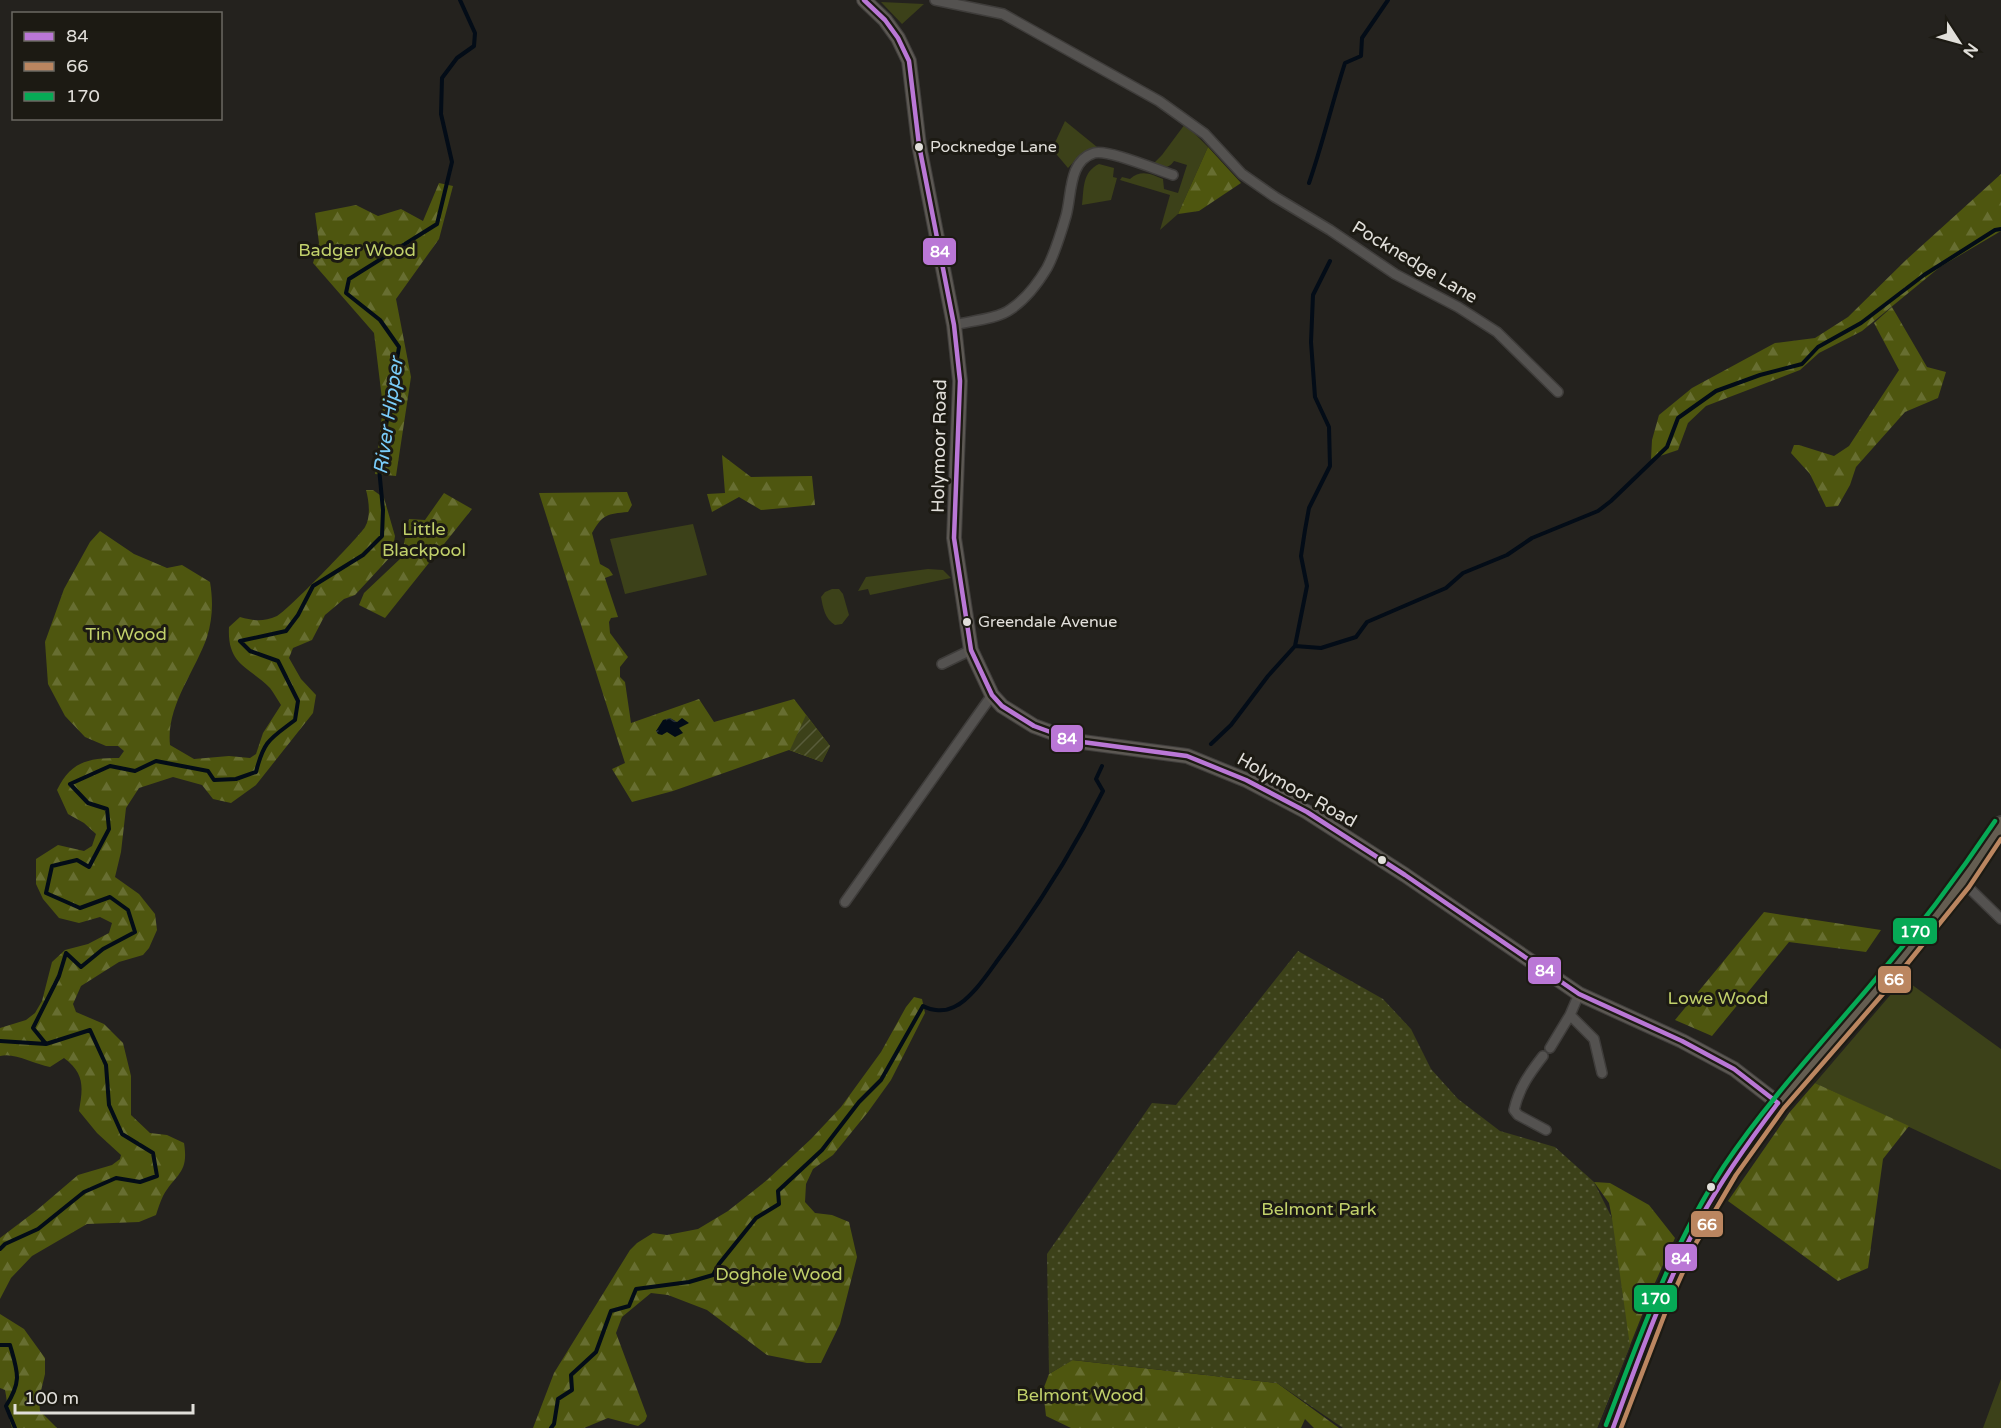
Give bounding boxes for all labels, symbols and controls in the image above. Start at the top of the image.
legend [12,12,222,120]
north arrow [1929,12,1989,72]
text: 84 [66,25,89,47]
text: N [1958,39,1982,61]
text: 66 [66,55,89,77]
text: 170 [66,85,100,107]
place label: Pocknedge Lane [930,137,1057,157]
marker: Pocknedge Lane [913,141,925,153]
street label: Pocknedge Lane [1348,216,1482,308]
line badge: 84 [922,237,957,266]
park label: Badger Wood [298,239,416,261]
text: 84 [930,242,950,262]
water label: River Hipper [369,354,409,476]
street label: Holymoor Road [927,379,951,513]
park label: Little Blackpool [382,518,466,561]
place label: Greendale Avenue [978,612,1117,632]
marker: Greendale Avenue [961,616,973,628]
park label: Tin Wood [85,623,167,645]
line badge: 84 [1050,724,1084,753]
text: 84 [1057,729,1077,749]
street label: Holymoor Road [1233,748,1361,832]
unlabelled marker [1376,854,1388,866]
line badge: 170 [1892,917,1938,945]
text: 170 [1900,922,1930,942]
line badge: 84 [1527,956,1562,985]
text: 84 [1535,961,1555,981]
line badge: 66 [1877,965,1912,994]
text: 66 [1884,970,1904,990]
park label: Lowe Wood [1668,987,1768,1009]
unlabelled marker [1705,1181,1717,1193]
park label: Belmont Park [1261,1198,1377,1220]
line badge: 66 [1690,1210,1724,1238]
text: 66 [1697,1215,1717,1235]
line badge: 84 [1664,1243,1698,1272]
text: 84 [1671,1249,1691,1269]
park label: Doghole Wood [715,1263,843,1285]
line badge: 170 [1633,1284,1678,1313]
text: 170 [1640,1289,1670,1309]
scale bar [15,1377,194,1415]
park label: Belmont Wood [1016,1384,1144,1406]
text: 100 m [24,1387,79,1409]

